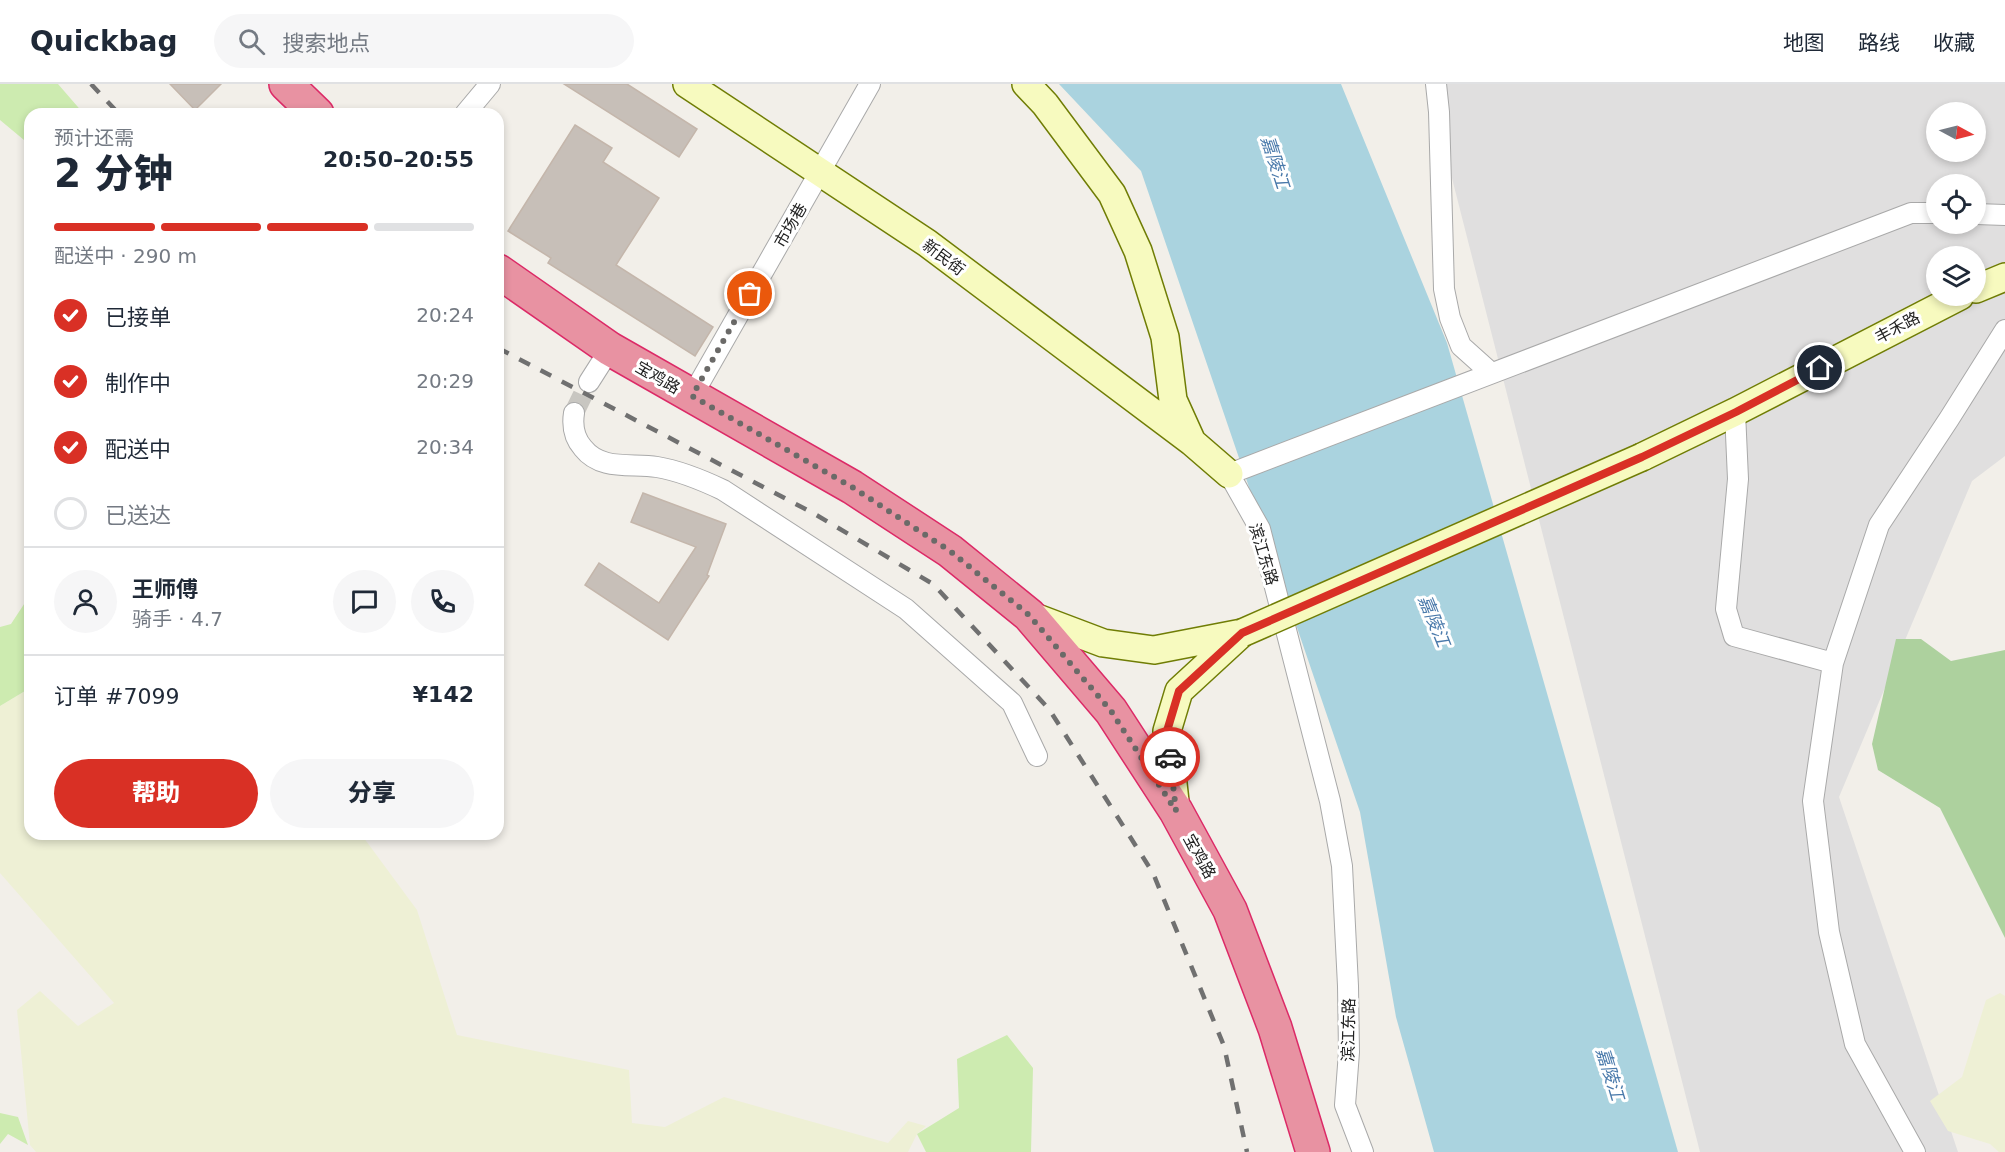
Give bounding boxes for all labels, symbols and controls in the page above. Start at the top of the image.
search box [214,14,634,68]
text: Quickbag [30,25,178,58]
icon: search [235,25,268,58]
text: 搜索地点 [283,31,371,56]
text: 地图 [1783,31,1825,55]
text: 路线 [1858,31,1900,55]
text: 收藏 [1933,31,1975,55]
north arrow [1926,102,1986,162]
map controls [1926,102,1986,306]
text: 预计还需 [54,126,134,150]
water label: 嘉陵江 [1257,133,1294,193]
text: 20:50–20:55 [323,147,474,172]
text: 2 分钟 [54,151,173,196]
button: locate [1926,174,1986,234]
street label: 市场巷 [770,200,811,251]
street label: 新民街 [919,235,969,279]
text: 配送中 · 290 m [54,244,197,268]
button: layers [1926,246,1986,306]
pin [724,268,775,319]
icon: bag [733,277,766,310]
icon: check [54,299,87,332]
text: 20:24 [416,303,474,327]
text: 已接单 [105,305,171,330]
street label: 丰禾路 [1872,308,1923,347]
pin [1794,342,1845,393]
icon: home [1803,351,1836,384]
street label: 宝鸡路 [632,357,683,398]
icon: check [54,365,87,398]
text: 20:29 [416,369,474,393]
text: 制作中 [105,371,171,396]
icon: check [54,431,87,464]
text: 20:34 [416,435,474,459]
text: 配送中 [105,437,171,462]
text: 已送达 [105,503,171,528]
street label: 滨江东路 [1245,521,1282,588]
button: person [54,570,117,633]
button: chat [333,570,396,633]
button: phone [411,570,474,633]
text: 王师傅 [132,577,198,602]
water label: 嘉陵江 [1415,592,1455,652]
text: 骑手 · 4.7 [132,607,223,631]
text: ¥142 [413,682,474,707]
text: 订单 #7099 [54,684,179,709]
courier [1140,727,1200,787]
icon: car [1154,741,1187,774]
button: 帮助 [54,759,258,828]
button: 分享 [270,759,474,828]
street label: 宝鸡路 [1180,831,1220,882]
street label: 滨江东路 [1338,998,1359,1062]
water label: 嘉陵江 [1593,1045,1629,1105]

